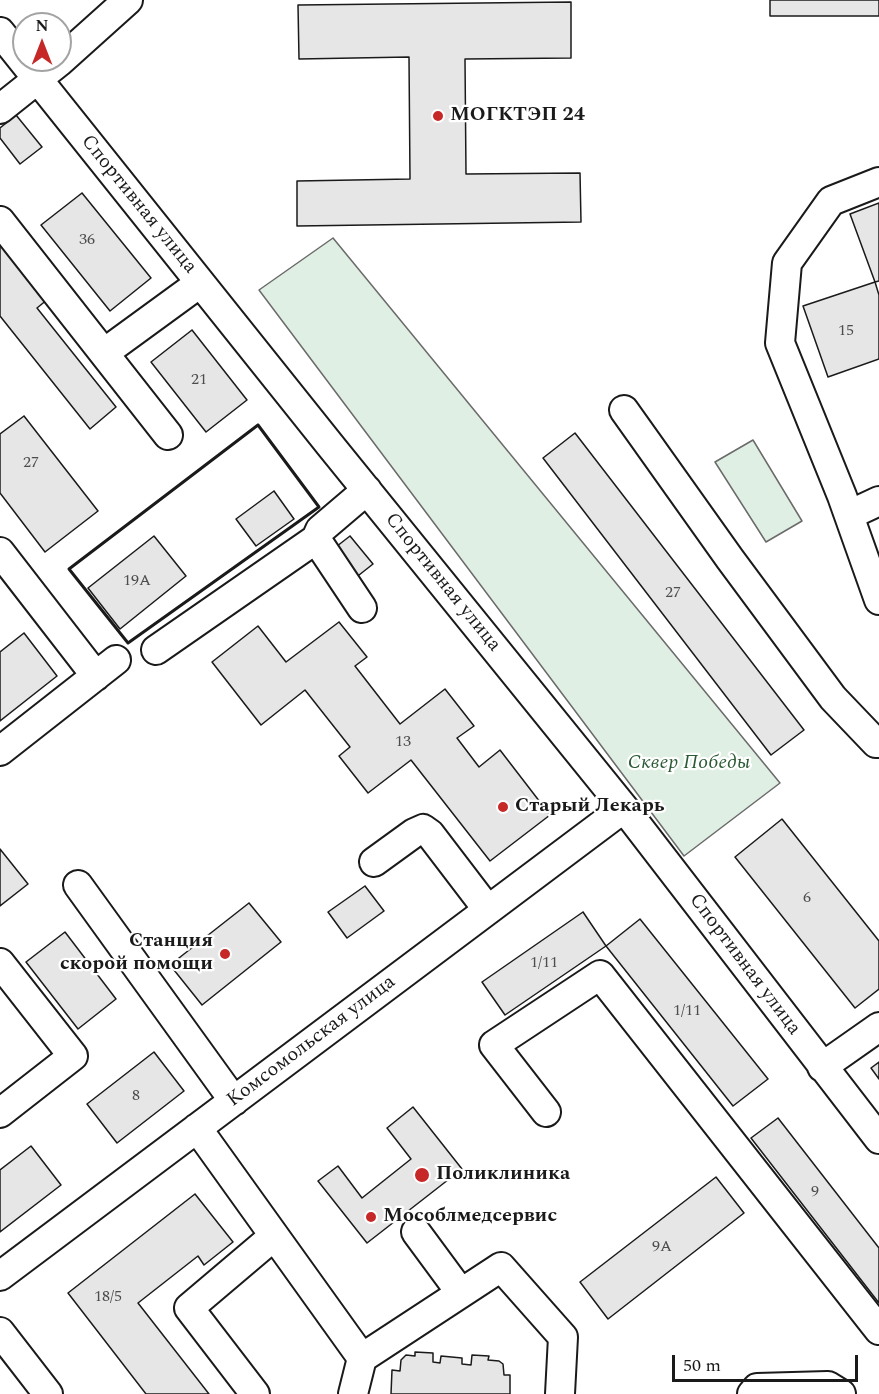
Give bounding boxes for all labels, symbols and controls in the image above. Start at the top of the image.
north arrow [12,12,72,72]
text: N [35,14,49,38]
place label: МОГКТЭП 24 [450,104,585,128]
marker: МОГКТЭП 24 [431,109,445,123]
street label: Спортивная улица [75,131,201,279]
house number: 36 [79,231,95,251]
house number: 15 [838,322,854,342]
house number: 21 [191,371,207,391]
house number: 27 [23,454,39,474]
street label: Спортивная улица [379,509,505,657]
house number: 19А [123,572,151,592]
house number: 27 [665,584,681,604]
house number: 13 [395,733,411,753]
park label: Сквер Победы [628,752,750,776]
place label: Старый Лекарь [515,795,664,819]
marker: Старый Лекарь [496,800,510,814]
street label: Спортивная улица [683,889,805,1041]
house number: 6 [803,889,811,909]
place label: Станция скорой помощи [60,930,213,977]
marker: Станция скорой помощи [218,947,232,961]
house number: 1/11 [530,954,558,974]
street label: Комсомольская улица [223,971,401,1113]
house number: 1/11 [673,1002,701,1022]
house number: 8 [132,1087,140,1107]
place label: Поликлиника [436,1163,570,1187]
marker: Поликлиника [413,1166,431,1184]
house number: 9 [811,1183,819,1203]
place label: Мособлмедсервис [383,1205,557,1229]
marker: Мособлмедсервис [364,1210,378,1224]
house number: 9А [652,1238,672,1258]
house number: 18/5 [94,1288,122,1308]
scale bar [675,1343,861,1381]
text: 50 m [683,1352,721,1379]

